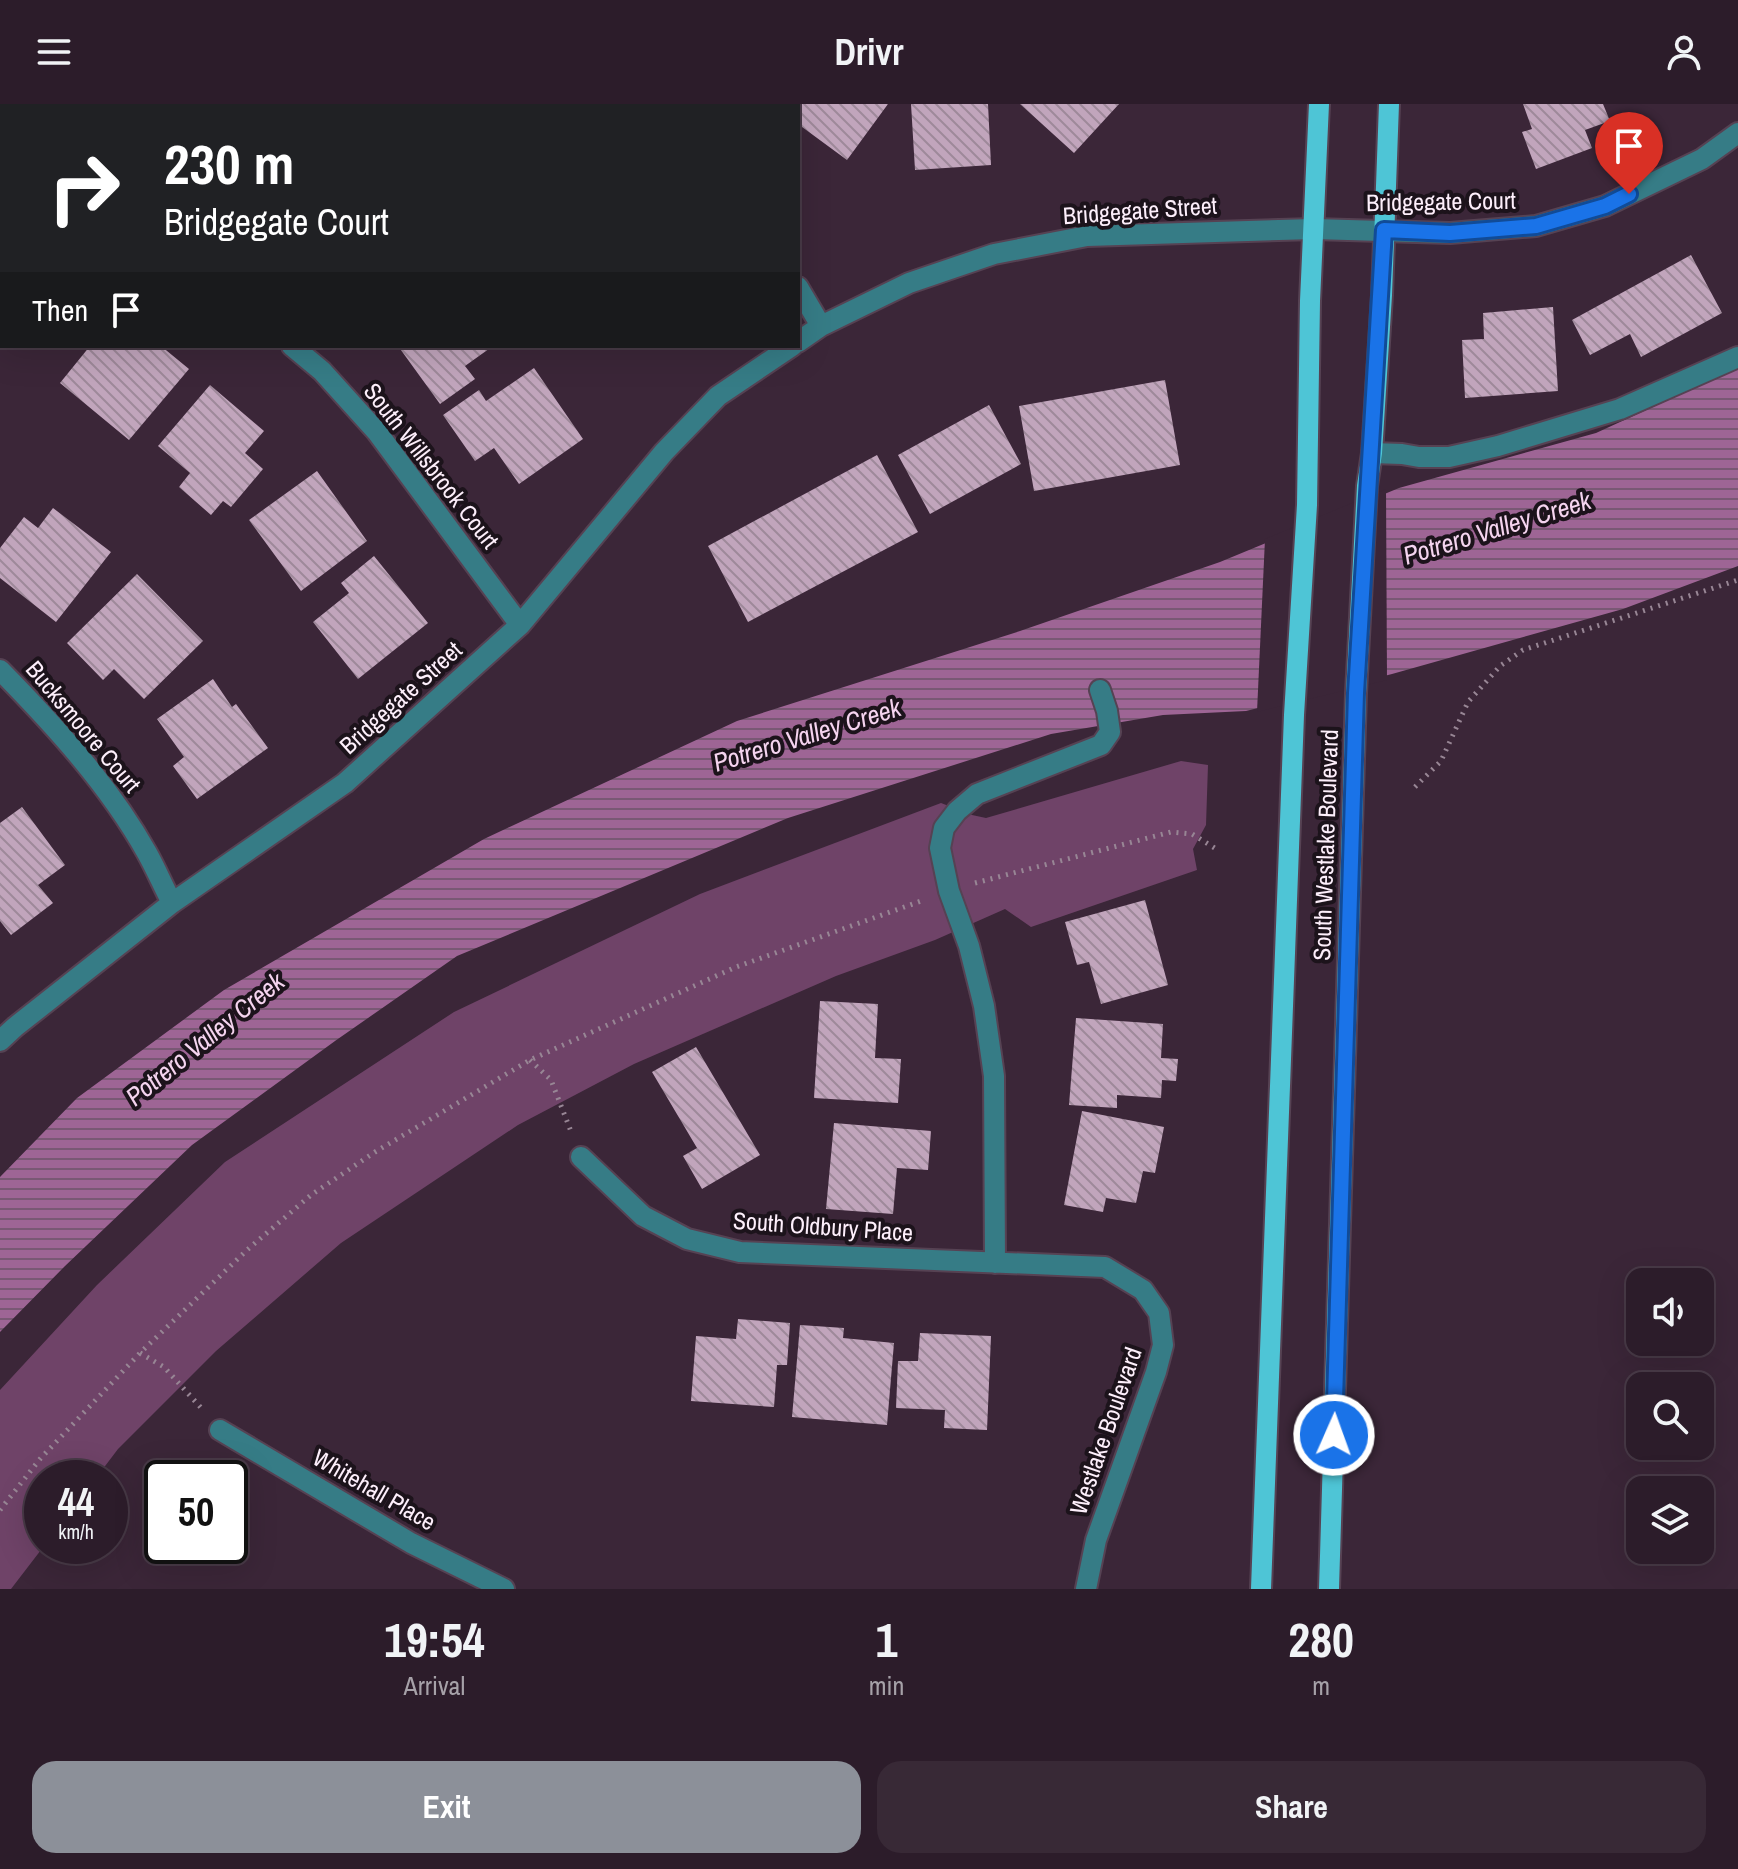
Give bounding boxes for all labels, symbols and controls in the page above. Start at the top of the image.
text: Drivr [835,28,903,76]
icon: menu [32,30,76,74]
icon: person [1662,30,1706,74]
pin [1595,112,1663,194]
icon: arrive [1607,124,1651,168]
text: 230 m [164,126,294,201]
icon: right [32,136,136,240]
street label: Bridgegate Court [1366,184,1517,218]
street label: Bridgegate Street [1062,189,1219,231]
text: Bridgegate Court [164,198,389,246]
icon: arrive [104,288,148,332]
text: Then [32,290,88,330]
street label: South Willsbrook Court [357,376,507,555]
water label: Potrero Valley Creek [1399,482,1596,573]
street label: Bridgegate Street [332,633,469,761]
street label: Bucksmoore Court [19,654,149,799]
water label: Potrero Valley Creek [709,689,906,780]
street label: South Westlake Boulevard [1305,729,1345,961]
water label: Potrero Valley Creek [118,963,292,1114]
street label: South Oldbury Place [732,1204,914,1248]
map controls [1626,1268,1714,1564]
button: sound [1626,1268,1714,1356]
street label: Westlake Boulevard [1061,1343,1149,1518]
button: search [1626,1372,1714,1460]
position arrow [1292,1393,1376,1477]
street label: Whitehall Place [307,1441,442,1537]
speed limit sign: 50 [144,1460,248,1564]
text: 44 [58,1475,94,1528]
button: layers [1626,1476,1714,1564]
text: km/h [58,1518,94,1545]
text: 19:54 [384,1607,485,1672]
text: 1 [876,1607,897,1672]
text: 280 [1288,1607,1354,1672]
text: Arrival [404,1668,465,1703]
text: min [869,1668,904,1703]
text: m [1312,1668,1330,1703]
button: Exit [32,1761,861,1853]
button: Share [877,1761,1706,1853]

